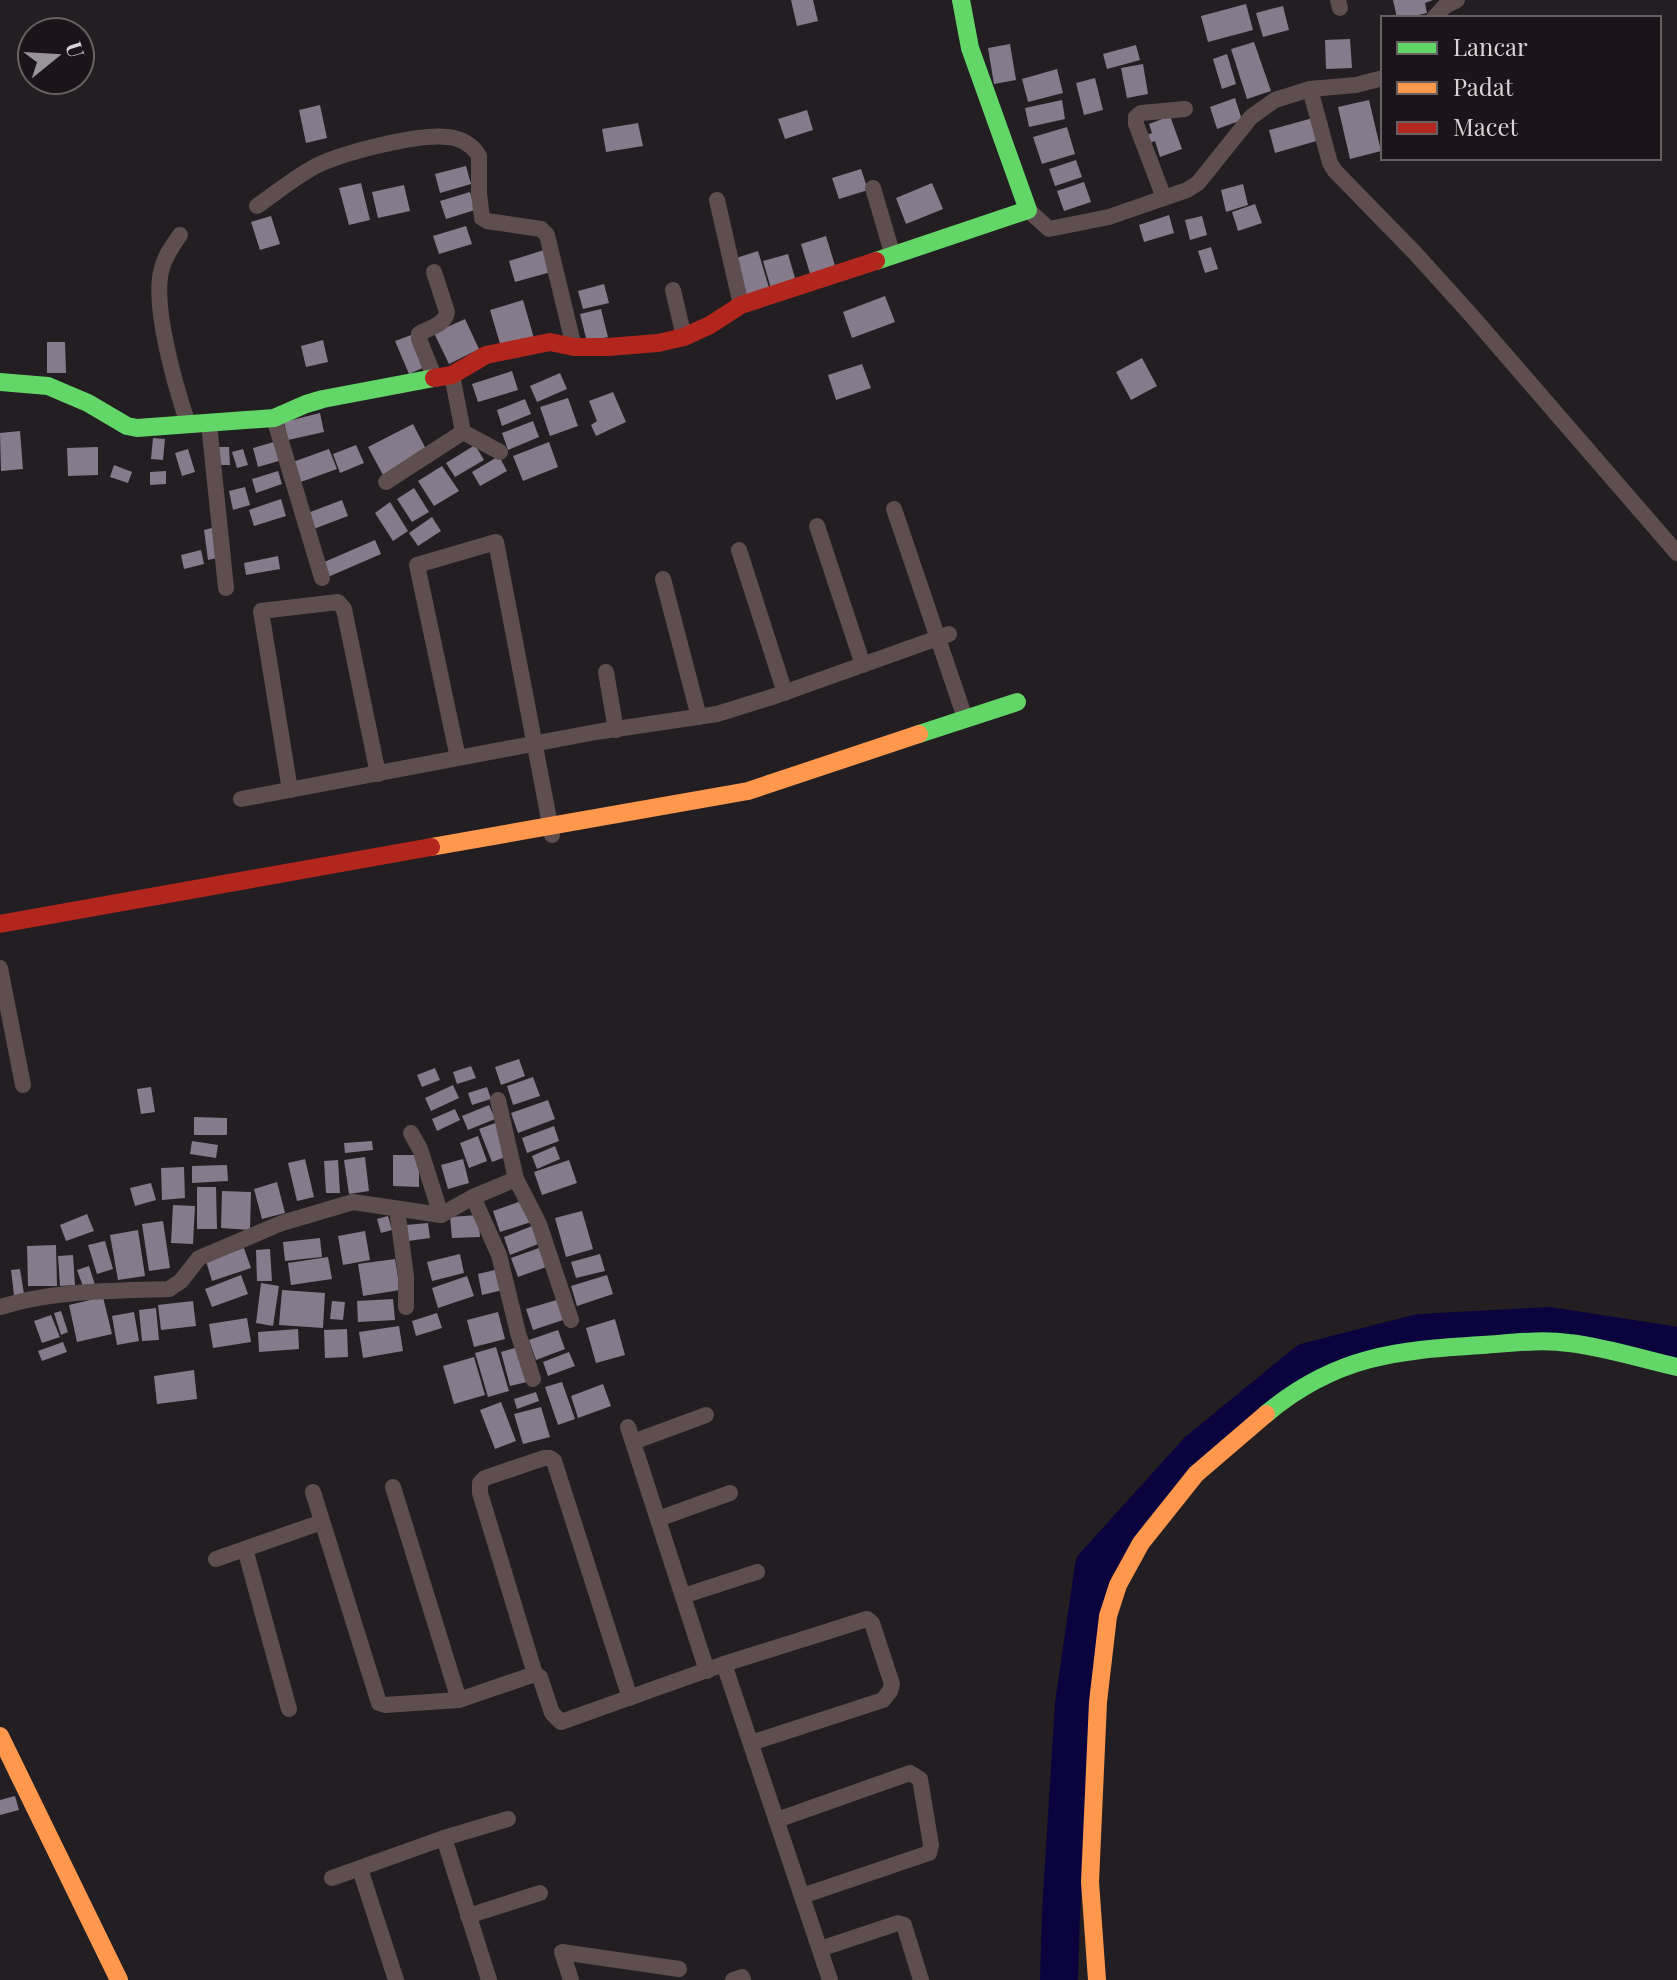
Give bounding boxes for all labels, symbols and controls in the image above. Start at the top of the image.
north arrow [16,16,96,96]
legend [1381,16,1661,160]
text: Lancar [1453,30,1528,62]
text: U [59,38,93,61]
text: Padat [1453,70,1514,102]
text: Macet [1453,110,1519,142]

